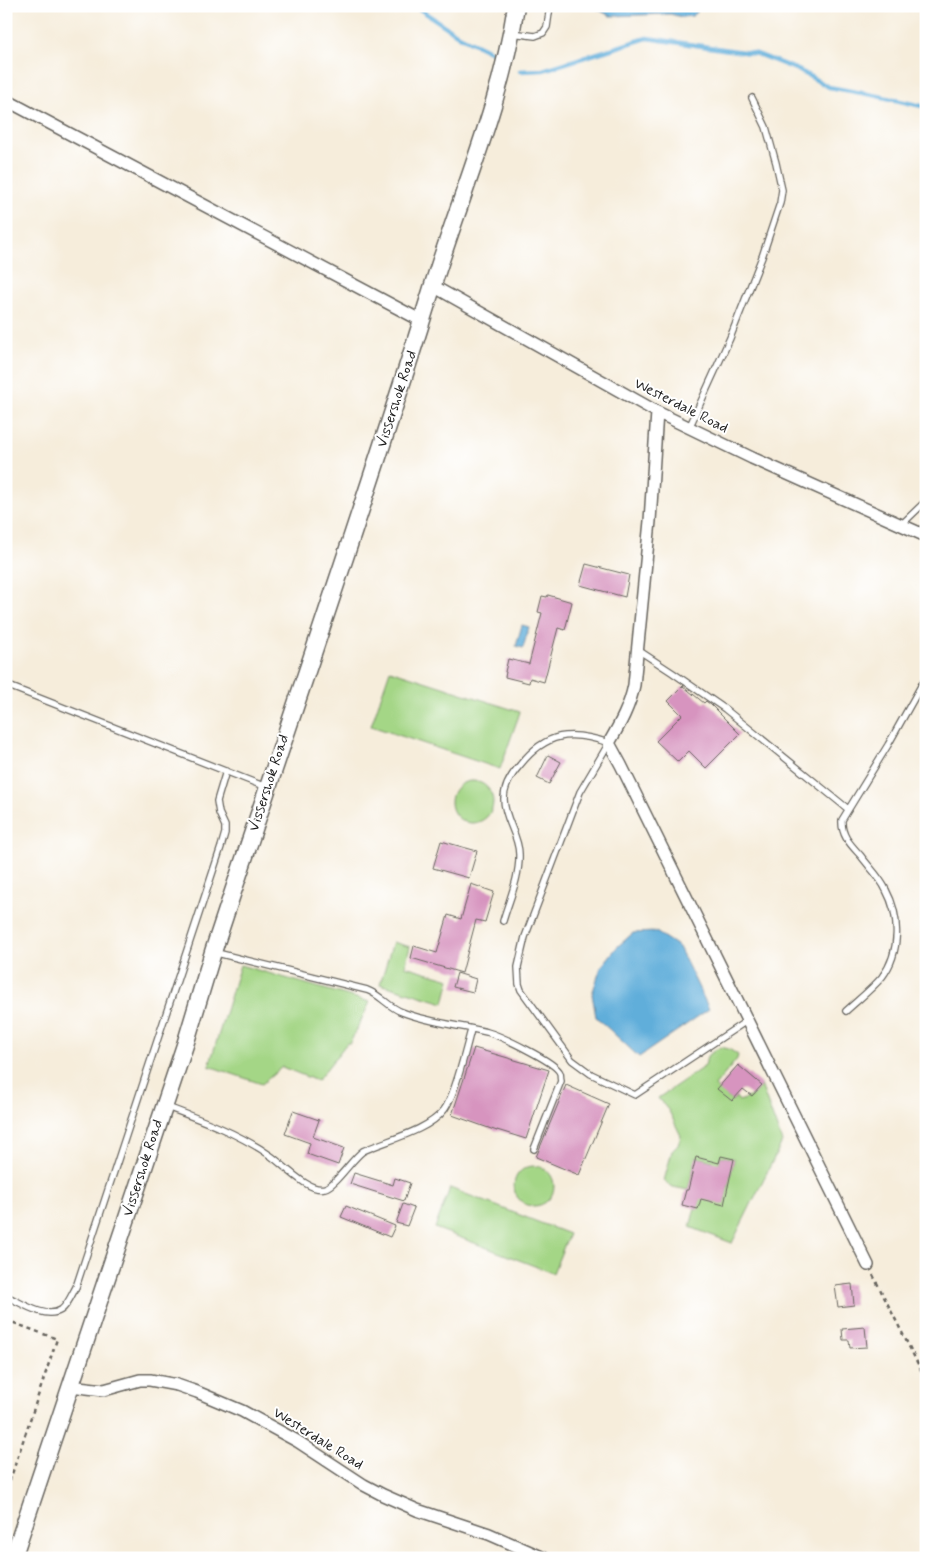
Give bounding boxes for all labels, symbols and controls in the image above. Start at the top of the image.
street label: Vissershok Road [372,348,422,450]
street label: Westerdale Road [631,374,731,438]
street label: Vissershok Road [244,732,294,834]
street label: Vissershok Road [118,1117,168,1219]
street label: Westerdale Road [269,1403,367,1475]

